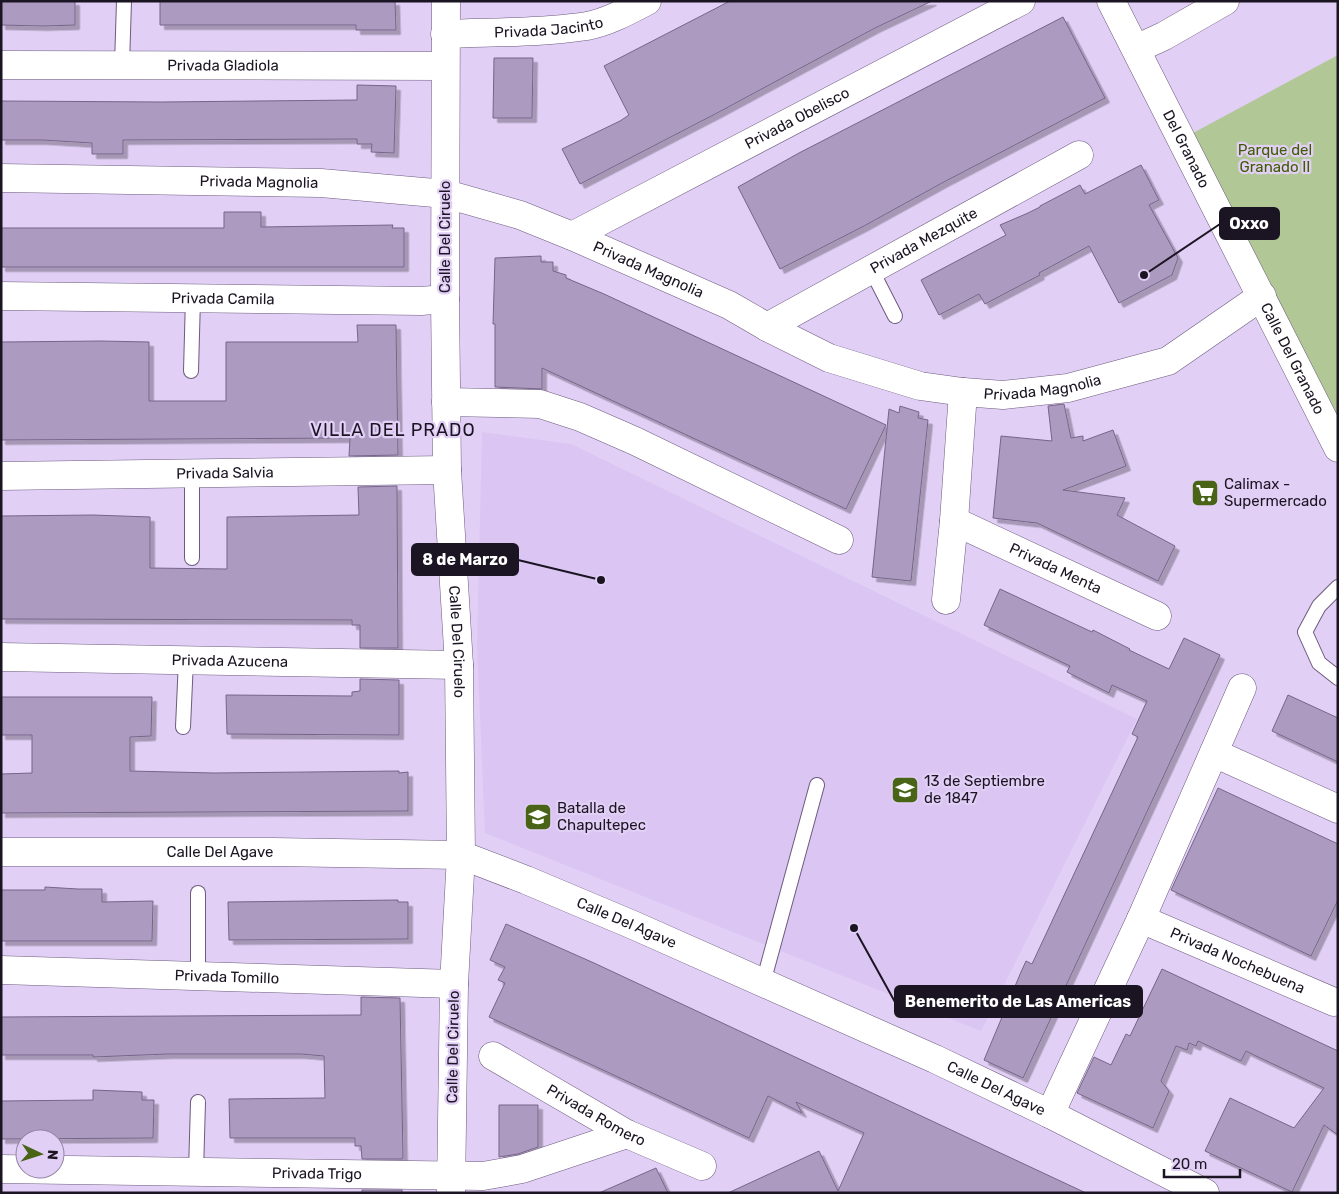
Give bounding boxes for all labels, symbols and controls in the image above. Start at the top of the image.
street label: Privada Jacinto [494,13,605,42]
street label: Privada Gladiola [167,56,279,75]
street label: Privada Obelisco [742,83,852,153]
street label: Del Granado [1159,107,1213,191]
park label: Parque del Granado II [1238,141,1312,176]
street label: Privada Magnolia [200,172,318,192]
street label: Calle Del Ciruelo [436,181,454,293]
street label: Privada Mezquite [867,204,981,277]
callout: Oxxo [1220,208,1279,239]
text: Oxxo [1229,214,1269,233]
street label: Privada Magnolia [590,237,706,302]
street label: Privada Camila [171,289,275,308]
street label: Calle Del Granado [1257,300,1328,417]
street label: Privada Magnolia [983,370,1103,404]
district label: VILLA DEL PRADO [310,419,476,441]
street label: Privada Salvia [176,463,274,483]
place label: Calimax - Supermercado [1224,475,1327,510]
supermarket icon: Calimax - Supermercado [1190,478,1220,508]
street label: Privada Menta [1006,539,1104,598]
callout: 8 de Marzo [412,544,518,575]
text: 8 de Marzo [422,550,508,569]
street label: Calle Del Ciruelo [445,585,468,698]
street label: Privada Azucena [172,651,288,671]
place label: 13 de Septiembre de 1847 [924,772,1045,807]
school or university icon: 13 de Septiembre de 1847 [890,775,920,805]
place label: Batalla de Chapultepec [557,799,646,834]
school or university icon: Batalla de Chapultepec [523,802,553,832]
street label: Calle Del Agave [167,843,273,861]
street label: Calle Del Agave [574,893,679,952]
street label: Privada Nochebuena [1167,924,1308,997]
street label: Privada Tomillo [174,966,279,988]
callout: Benemerito de Las Americas [895,986,1142,1017]
street label: Calle Del Ciruelo [443,990,463,1104]
text: Benemerito de Las Americas [905,992,1131,1011]
street label: Calle Del Agave [944,1057,1048,1119]
street label: Privada Romero [544,1080,648,1150]
north arrow [15,1129,65,1179]
scale bar [1164,1146,1240,1178]
text: N [44,1149,61,1160]
text: 20 m [1172,1155,1207,1173]
street label: Privada Trigo [272,1164,362,1183]

